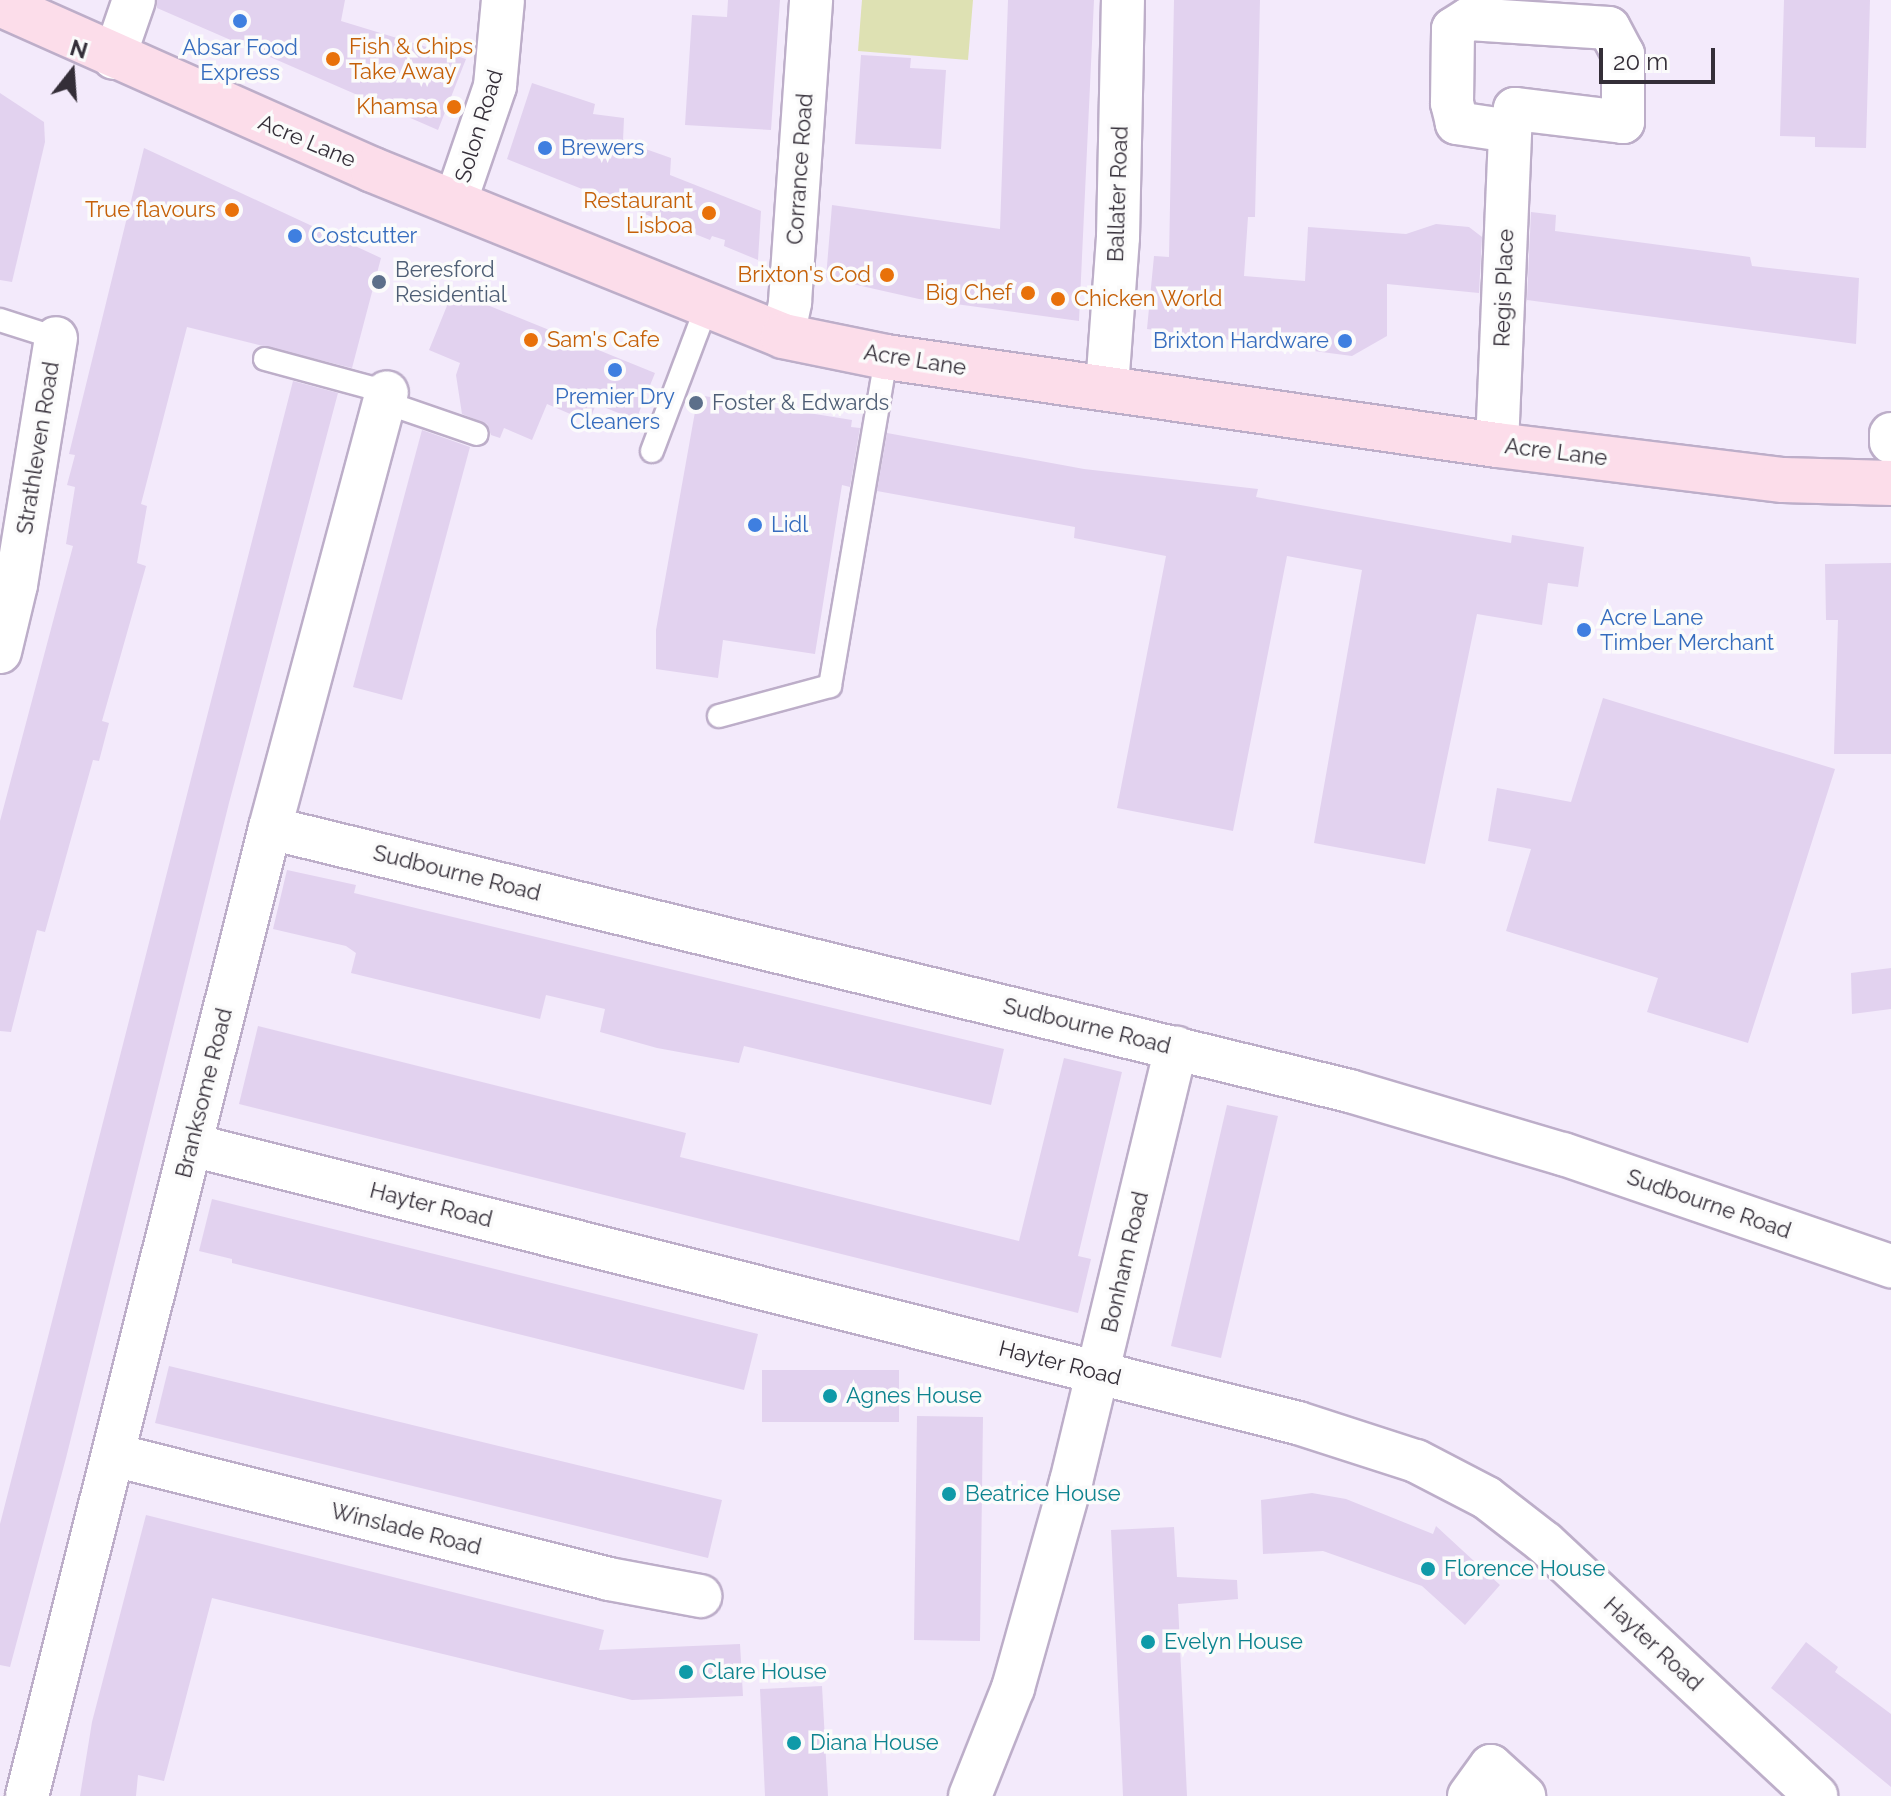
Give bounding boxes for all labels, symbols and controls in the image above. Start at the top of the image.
marker: Absar Food Express [231,12,249,30]
north arrow [32,32,112,112]
scale bar [1603,32,1719,82]
place label: Fish & Chips Take Away [349,33,473,84]
text: N [67,34,91,64]
place label: Absar Food Express [182,34,298,86]
text: 20 m [1613,47,1668,76]
marker: Fish & Chips Take Away [324,50,342,68]
street label: Solon Road [449,66,509,186]
street label: Corrance Road [782,92,818,246]
place label: Khamsa [356,94,438,120]
marker: Khamsa [445,98,463,116]
street label: Acre Lane [254,109,360,173]
street label: Ballater Road [1102,125,1134,263]
place label: Brewers [561,135,644,161]
marker: Brewers [536,139,554,157]
place label: Restaurant Lisboa [583,187,693,238]
place label: True flavours [85,197,216,223]
marker: True flavours [223,201,241,219]
marker: Restaurant Lisboa [700,204,718,222]
place label: Costcutter [311,223,417,249]
marker: Costcutter [286,227,304,245]
street label: Regis Place [1489,229,1519,347]
place label: Beresford Residential [395,256,507,308]
place label: Brixton's Cod [738,262,871,288]
marker: Brixton's Cod [878,266,896,284]
marker: Beresford Residential [370,273,388,291]
place label: Big Chef [925,280,1012,306]
marker: Big Chef [1019,284,1037,302]
place label: Chicken World [1074,286,1223,312]
marker: Chicken World [1049,290,1067,308]
place label: Sam's Cafe [547,327,660,353]
place label: Brixton Hardware [1153,328,1329,354]
marker: Sam's Cafe [522,331,540,349]
marker: Brixton Hardware [1336,332,1354,350]
street label: Acre Lane [862,339,968,381]
street label: Strathleven Road [11,360,65,536]
marker: Premier Dry Cleaners [606,361,624,379]
place label: Premier Dry Cleaners [555,383,675,434]
place label: Foster & Edwards [712,390,890,416]
marker: Foster & Edwards [687,394,705,412]
street label: Acre Lane [1503,433,1609,471]
place label: Lidl [771,512,808,538]
marker: Lidl [746,516,764,534]
place label: Acre Lane Timber Merchant [1600,604,1775,656]
marker: Acre Lane Timber Merchant [1575,621,1593,639]
street label: Sudbourne Road [371,839,543,907]
street label: Sudbourne Road [1001,992,1173,1060]
street label: Branksome Road [170,1005,238,1181]
street label: Sudbourne Road [1624,1164,1794,1244]
street label: Hayter Road [367,1177,495,1233]
street label: Bonham Road [1096,1189,1154,1335]
street label: Hayter Road [996,1335,1124,1391]
place label: Agnes House [846,1383,982,1409]
marker: Agnes House [821,1387,839,1405]
place label: Beatrice House [965,1481,1121,1507]
marker: Beatrice House [940,1485,958,1503]
street label: Winslade Road [328,1498,484,1560]
place label: Florence House [1444,1556,1605,1582]
marker: Florence House [1419,1560,1437,1578]
street label: Hayter Road [1598,1591,1708,1697]
place label: Evelyn House [1164,1629,1303,1655]
marker: Evelyn House [1139,1633,1157,1651]
place label: Clare House [702,1659,827,1685]
marker: Clare House [677,1663,695,1681]
place label: Diana House [810,1730,939,1756]
marker: Diana House [785,1734,803,1752]

